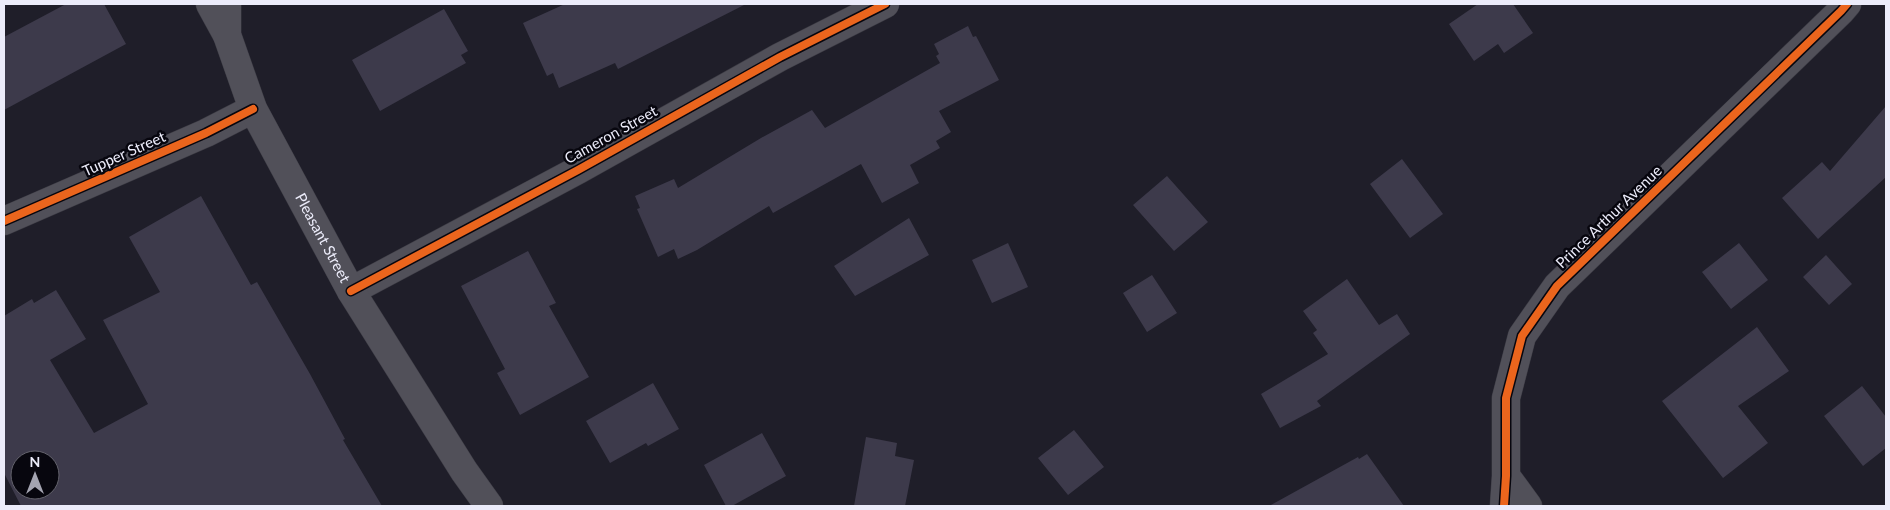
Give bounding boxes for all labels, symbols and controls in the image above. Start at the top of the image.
street label: Cameron Street [561,101,661,167]
street label: Tupper Street [79,127,168,179]
street label: Prince Arthur Avenue [1552,161,1665,272]
street label: Pleasant Street [292,190,355,286]
north arrow [10,450,60,500]
text: N [30,453,40,470]

